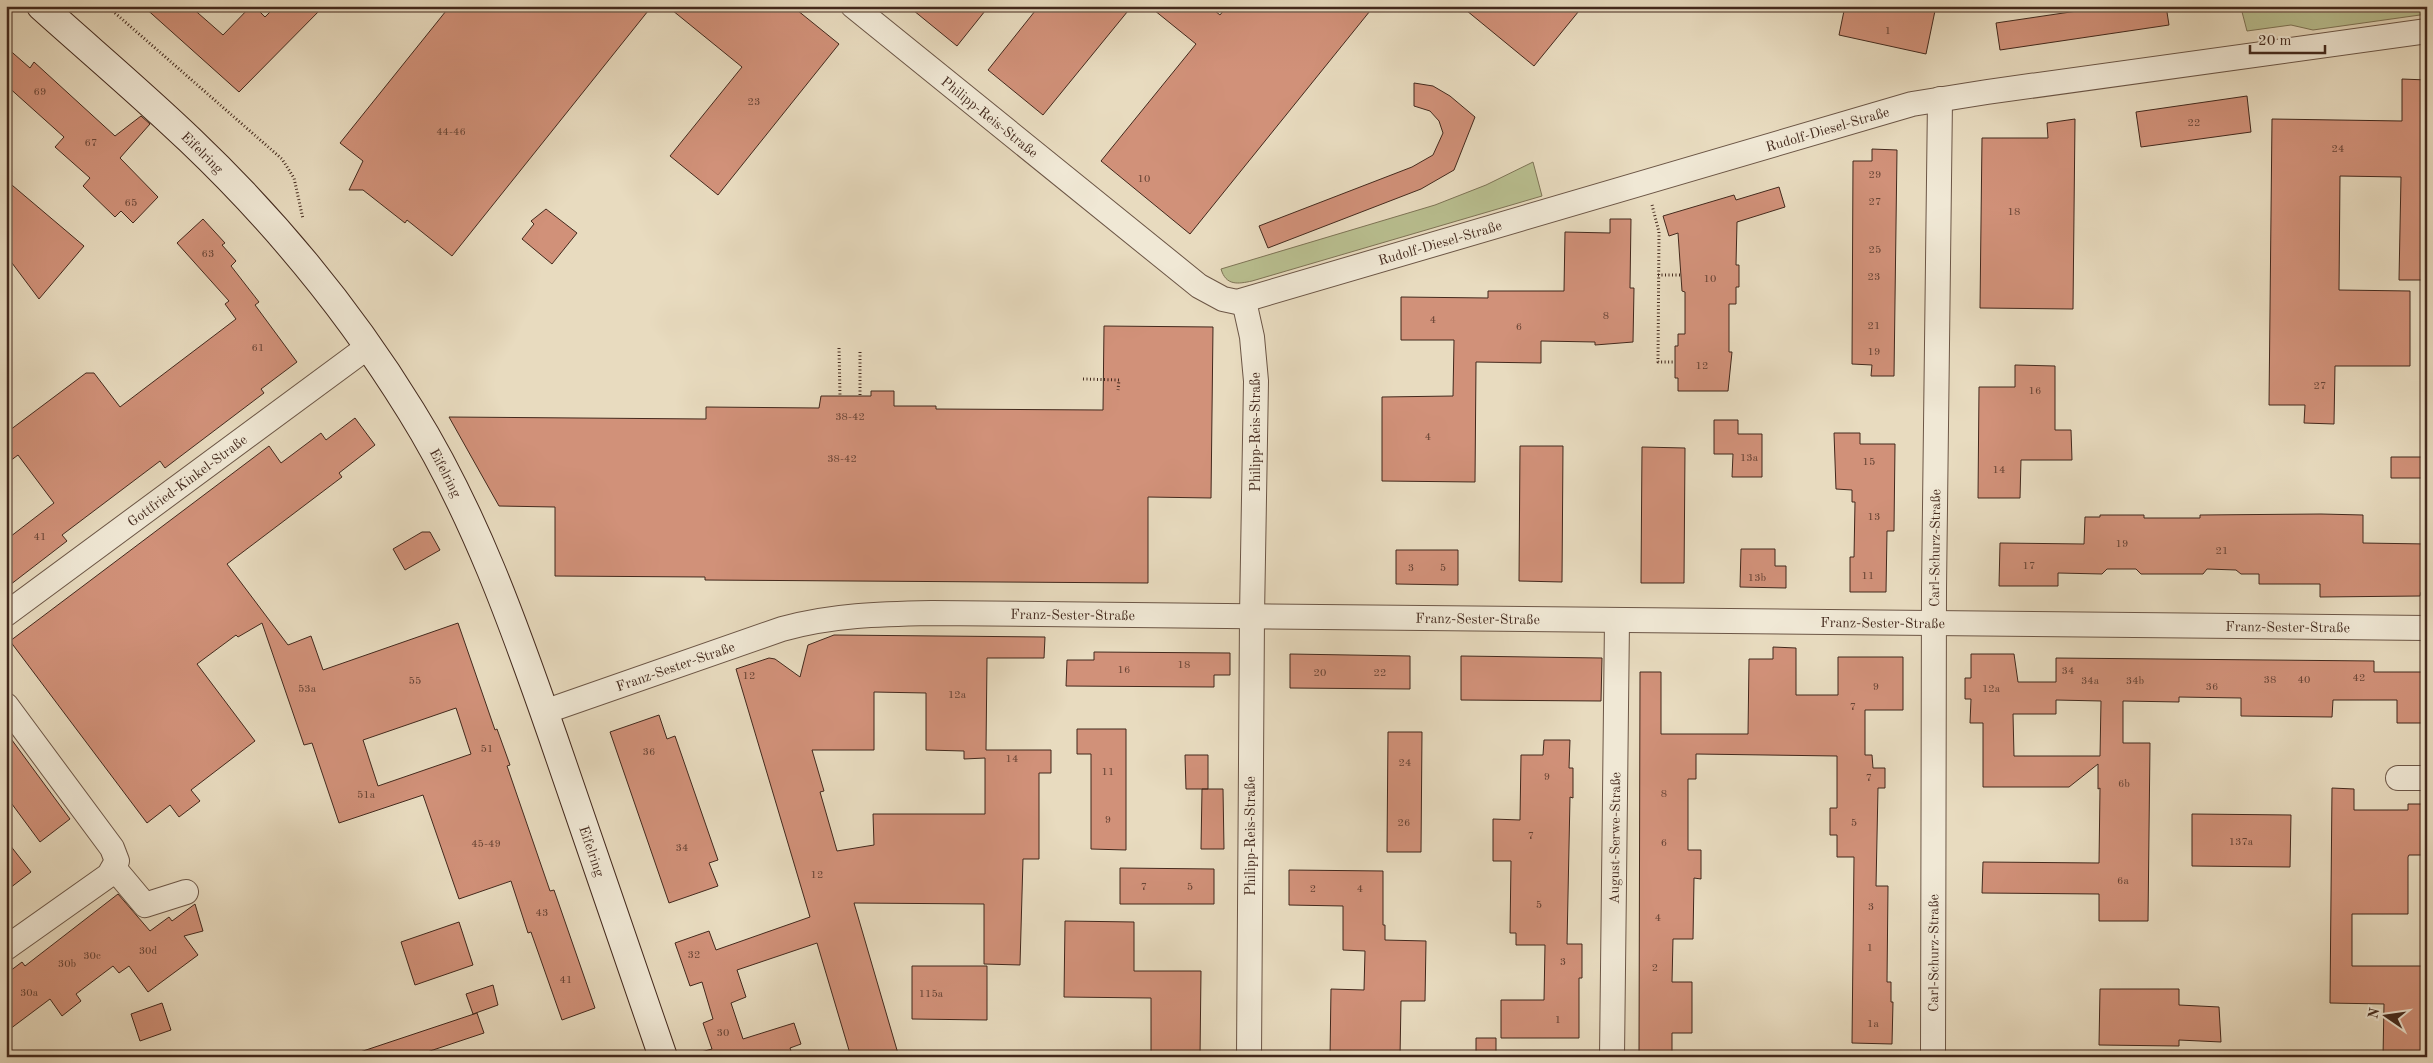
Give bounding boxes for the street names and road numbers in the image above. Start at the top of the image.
street label: Philipp-Reis-Straße [938,74,1040,161]
street label: Rudolf-Diesel-Straße [1764,105,1891,155]
street label: Eifelring [178,130,226,177]
street label: Rudolf-Diesel-Straße [1377,219,1503,268]
street label: Philipp-Reis-Straße [1249,372,1263,492]
street label: Gottfried-Kinkel-Straße [125,433,250,530]
street label: Eifelring [427,446,464,500]
street label: Carl-Schurz-Straße [1928,489,1943,607]
street label: Franz-Sester-Straße [1010,608,1135,623]
street label: Franz-Sester-Straße [1415,612,1540,627]
street label: Franz-Sester-Straße [1820,616,1945,631]
street label: Franz-Sester-Straße [2225,620,2350,635]
street label: Franz-Sester-Straße [614,640,737,694]
street label: August-Serwe-Straße [1608,772,1623,904]
street label: Philipp-Reis-Straße [1244,776,1258,896]
street label: Eifelring [576,824,607,879]
street label: Carl-Schurz-Straße [1927,894,1941,1012]

